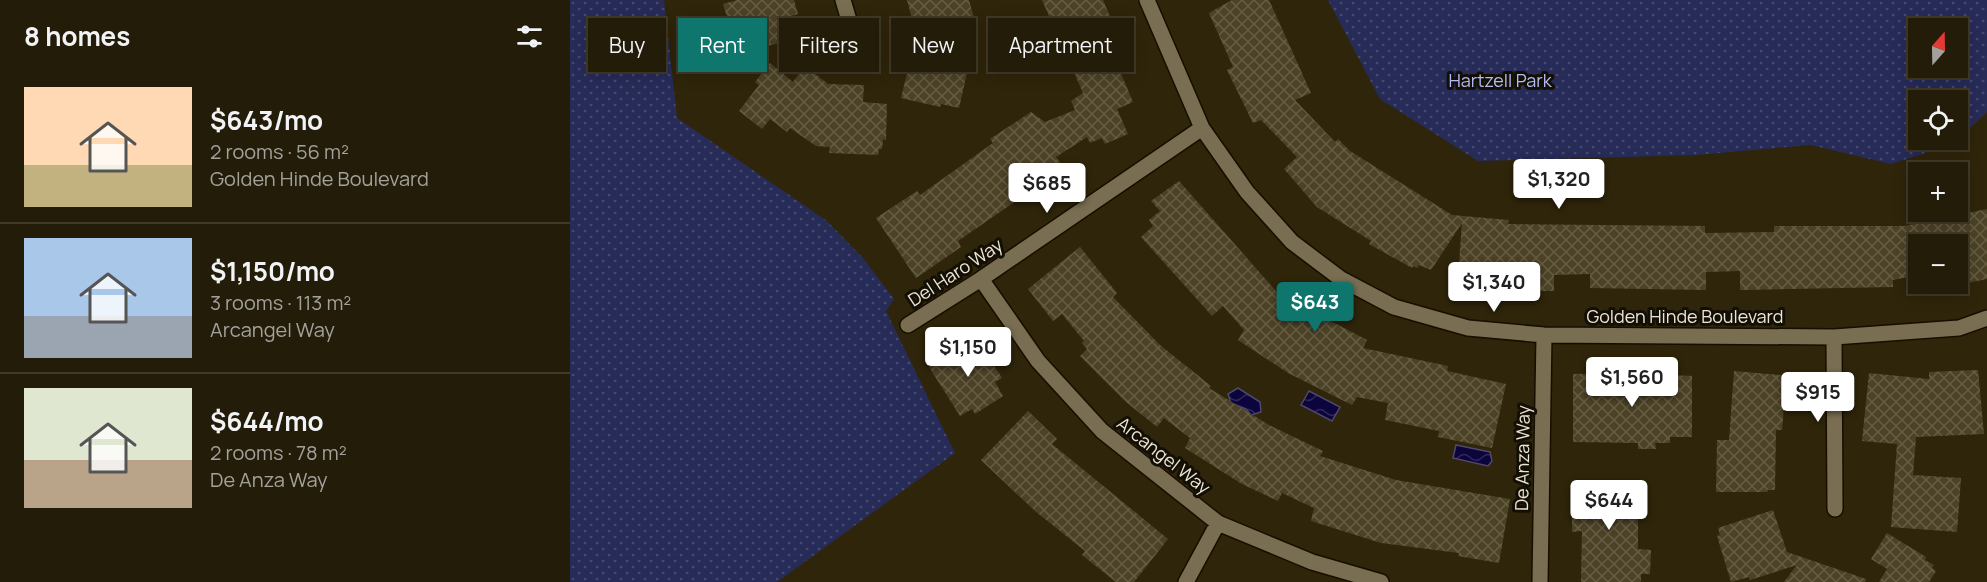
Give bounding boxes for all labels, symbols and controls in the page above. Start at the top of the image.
text: 8 homes [24,18,130,54]
chip: Buy [588,18,666,72]
chip: Rent [678,18,767,72]
chip: Filters [779,18,879,72]
chip: New [891,18,976,72]
chip: Apartment [988,18,1134,72]
north arrow [1908,18,1968,78]
map controls [1908,18,1968,294]
icon: filters [513,20,546,53]
park label: Hartzell Park [1448,68,1553,92]
button: locate [1908,90,1968,150]
text: $643/mo [210,102,323,138]
icon: home [72,111,144,183]
text: 2 rooms · 56 m² [210,138,349,165]
pin: $1,320 [1510,159,1608,210]
button: + [1908,162,1968,222]
pin: $685 [1011,163,1083,214]
text: Golden Hinde Boulevard [210,165,429,192]
text: $1,320 [1527,165,1591,192]
text: $685 [1023,169,1071,196]
street label: Del Haro Way [903,232,1007,312]
button: − [1908,234,1968,294]
text: $1,150/mo [210,253,335,289]
icon: home [72,262,144,334]
pin: $1,340 [1445,262,1543,313]
text: $1,340 [1462,268,1526,295]
pin: $643 [1279,282,1351,333]
text: $643 [1291,288,1339,315]
text: 3 rooms · 113 m² [210,289,351,316]
street label: Golden Hinde Boulevard [1586,304,1784,328]
text: Arcangel Way [210,316,335,343]
pin: $1,150 [919,327,1017,378]
text: $1,150 [939,333,997,360]
pin: $1,560 [1583,357,1681,408]
text: $1,560 [1600,363,1664,390]
pin: $915 [1782,372,1854,423]
text: $915 [1795,378,1841,405]
text: $644/mo [210,403,324,439]
street label: De Anza Way [1509,404,1535,511]
street label: Arcangel Way [1112,411,1216,499]
icon: home [72,412,144,484]
text: 2 rooms · 78 m² [210,439,347,466]
text: De Anza Way [210,466,328,493]
pin: $644 [1573,480,1645,531]
text: $644 [1584,486,1634,513]

